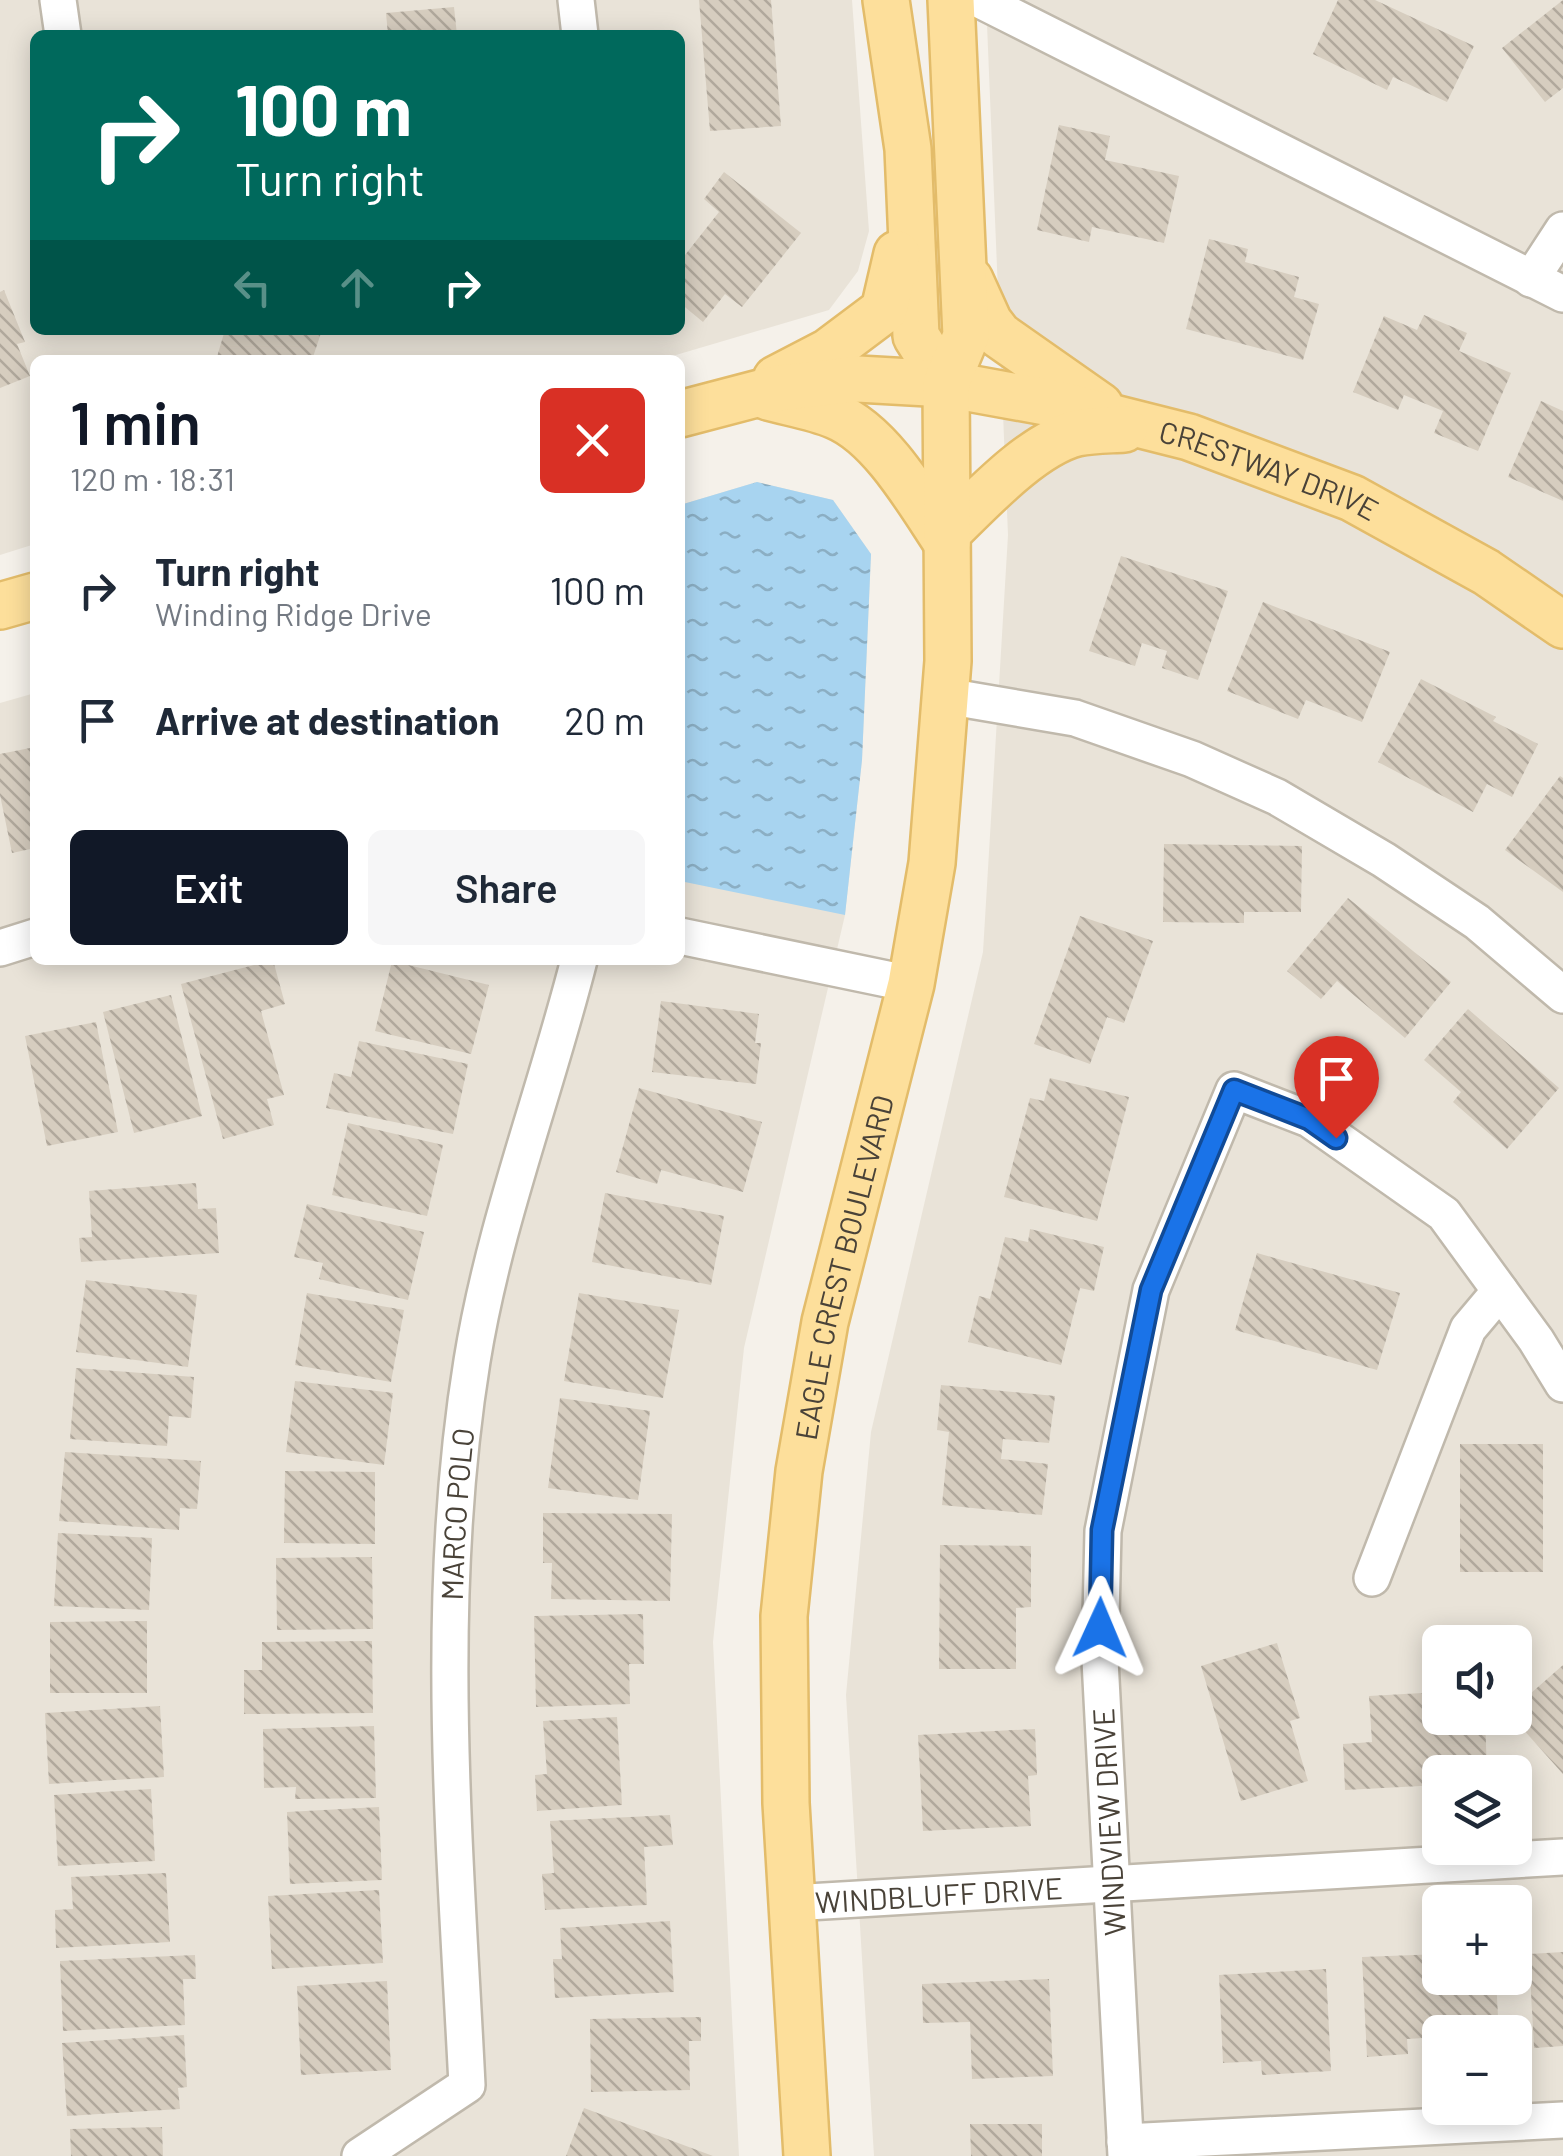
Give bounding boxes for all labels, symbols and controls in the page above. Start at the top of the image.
text: 100 m [235,66,412,150]
icon: right [70,70,200,200]
text: Turn right [235,151,425,205]
icon: left [225,260,280,315]
icon: ahead [330,260,385,315]
icon: right [435,260,490,315]
text: 1 min [70,385,201,457]
button: close [540,388,645,493]
street label: CRESTWAY DRIVE [1156,412,1385,527]
text: 120 m · 18:31 [70,459,235,497]
text: Turn right [155,548,320,594]
icon: right [70,563,125,618]
text: 100 m [550,567,645,613]
text: Winding Ridge Drive [155,594,432,632]
icon: arrive [70,693,125,748]
text: Arrive at destination [155,697,500,743]
text: 20 m [564,697,645,743]
button: Exit [70,830,348,945]
button: Share [368,830,645,945]
pin [1294,1036,1379,1139]
icon: arrive [1309,1051,1364,1106]
street label: EAGLE CREST BOULEVARD [787,1091,900,1442]
street label: MARCO POLO [433,1426,481,1601]
position arrow [1048,1576,1152,1680]
map controls [1422,1625,1532,2125]
button: sound [1422,1625,1532,1735]
street label: WINDVIEW DRIVE [1084,1707,1132,1937]
button: layers [1422,1755,1532,1865]
street label: WINDBLUFF DRIVE [814,1869,1064,1920]
button: + [1422,1885,1532,1995]
button: − [1422,2015,1532,2125]

